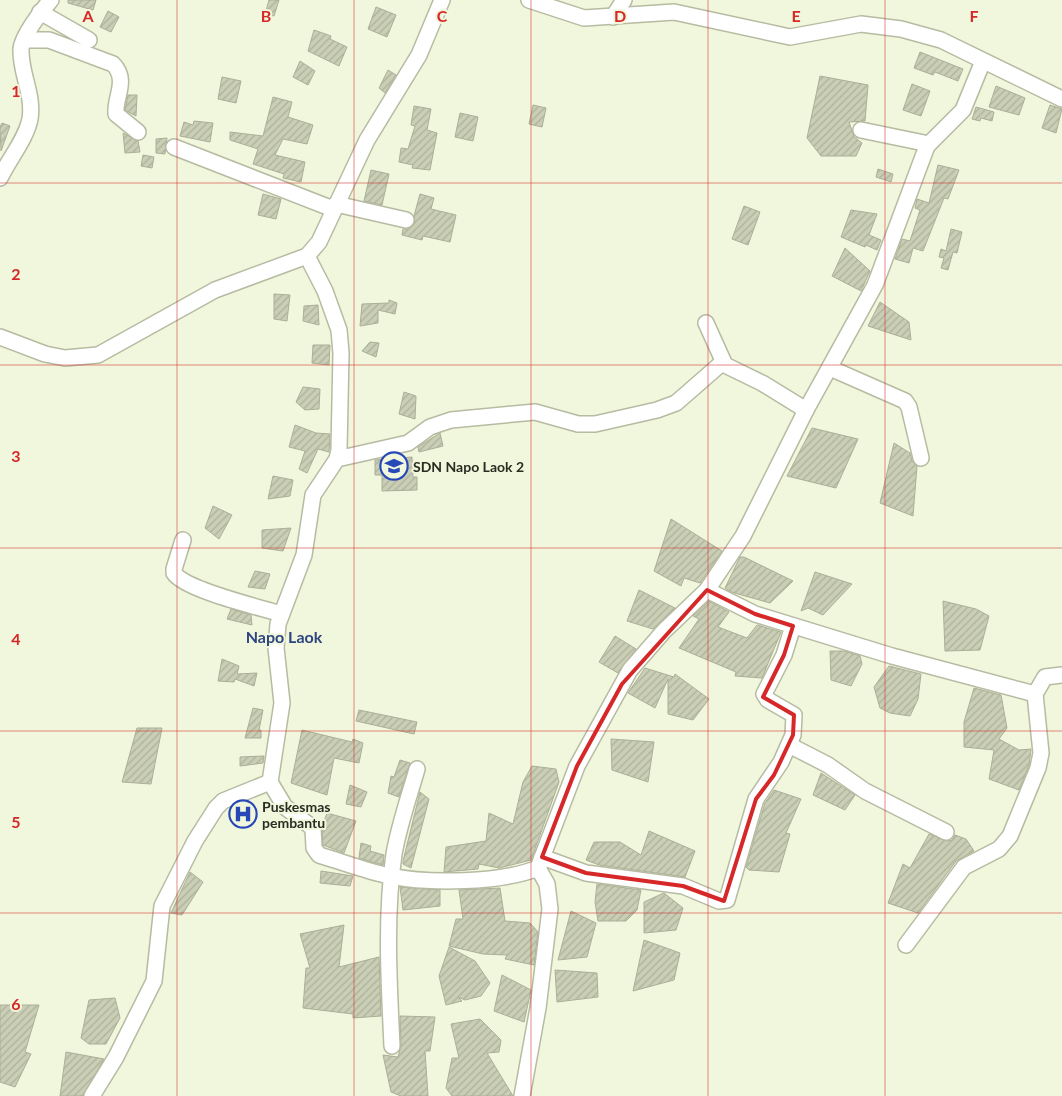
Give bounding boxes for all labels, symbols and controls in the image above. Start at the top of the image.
text: A [81,6,94,25]
text: B [261,6,271,25]
text: C [437,6,448,25]
text: D [614,6,626,25]
text: E [791,6,801,25]
text: F [969,6,979,25]
text: 1 [11,81,21,100]
text: 2 [11,264,21,283]
text: 3 [11,446,21,465]
school or university icon: SDN Napo Laok 2 [379,451,409,481]
place label: SDN Napo Laok 2 [413,458,524,475]
district label: Napo Laok [246,627,323,646]
text: 4 [11,629,21,648]
place label: Puskesmas pembantu [262,798,330,831]
hospital icon: Puskesmas pembantu [228,799,258,829]
text: 5 [11,812,21,831]
text: 6 [11,994,21,1013]

